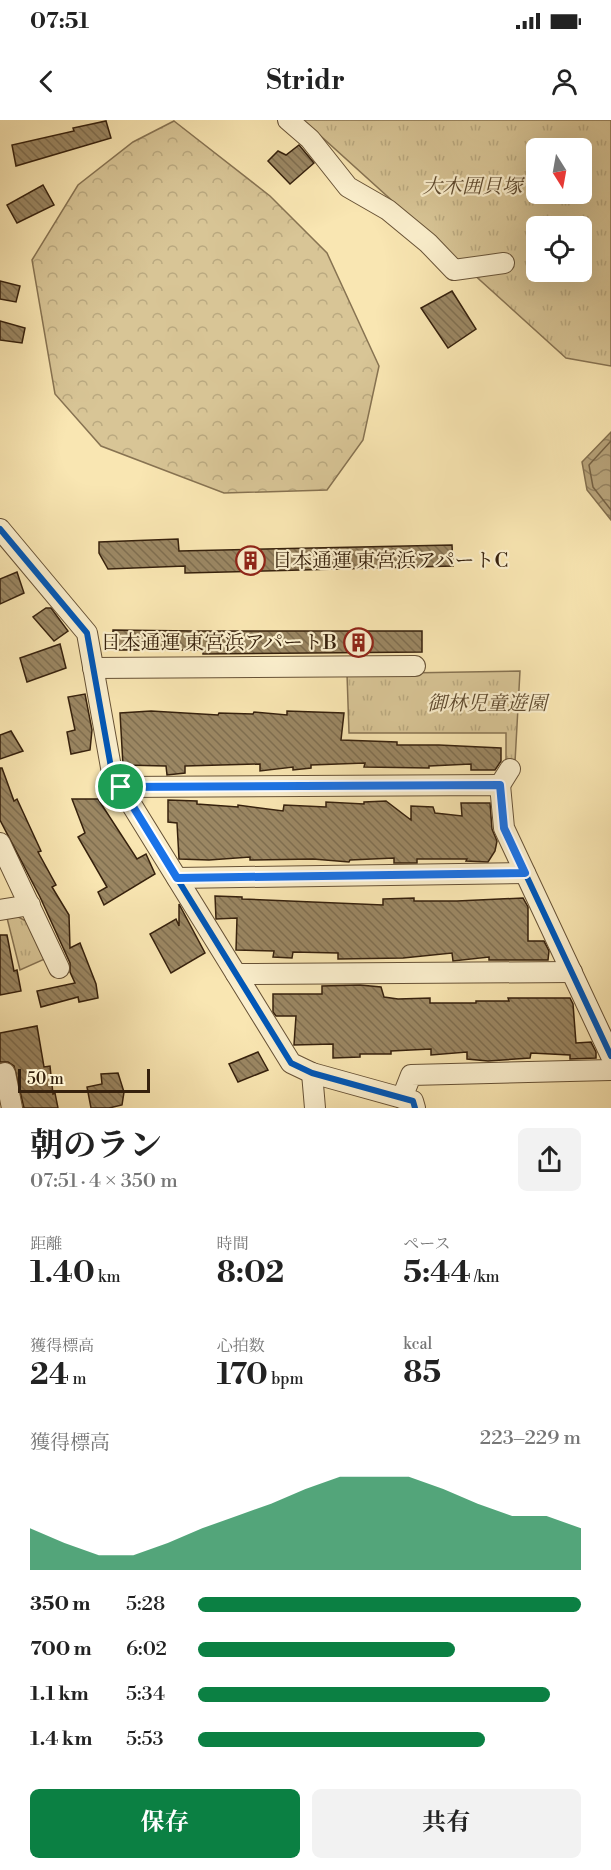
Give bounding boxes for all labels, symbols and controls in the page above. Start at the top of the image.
text: 07:51 [30,8,89,35]
text: Stridr [266,64,345,98]
icon: back [30,65,63,98]
icon: person [548,65,581,98]
north arrow [526,138,592,204]
map controls [526,138,592,282]
park label: 大木囲貝塚 [422,175,526,200]
button: locate [526,216,592,282]
building icon: 日本通運 東宮浜アパートC [235,544,267,576]
place label: 日本通運 東宮浜アパートC [272,549,508,574]
building icon: 日本通運 東宮浜アパートB [342,626,374,658]
place label: 日本通運 東宮浜アパートB [100,631,337,656]
park label: 御林児童遊園 [427,692,550,717]
pin [95,761,146,812]
icon: arrive [104,770,137,803]
scale bar [18,1066,150,1094]
text: 50 m [27,1069,64,1089]
text: 朝のラン [30,1126,162,1167]
button: share [518,1128,581,1191]
text: 07:51 · 4 × 350 m [30,1169,178,1194]
text: 距離 [30,1234,62,1254]
text: 時間 [217,1234,249,1254]
text: ペース [403,1234,451,1254]
text: 1.40 [30,1254,95,1292]
text: 8:02 [217,1254,284,1292]
text: 5:44 [403,1254,471,1292]
text: km [95,1267,120,1287]
text: /km [471,1267,500,1287]
text: kcal [403,1334,432,1354]
text: 獲得標高 [30,1336,94,1356]
text: 心拍数 [217,1336,265,1356]
text: 85 [403,1354,441,1392]
text: 24 [30,1356,69,1394]
text: 170 [217,1356,268,1394]
text: m [69,1369,86,1389]
text: bpm [268,1369,304,1389]
text: 223–229 m [480,1426,581,1451]
text: 獲得標高 [30,1431,110,1456]
text: 350 m [30,1592,90,1617]
text: 5:28 [126,1592,165,1617]
text: 700 m [30,1637,92,1662]
text: 6:02 [126,1637,167,1662]
text: 1.1 km [30,1682,89,1707]
text: 5:34 [126,1682,165,1707]
text: 1.4 km [30,1727,92,1752]
text: 5:53 [126,1727,164,1752]
button: 保存 [30,1789,300,1858]
button: 共有 [312,1789,581,1858]

